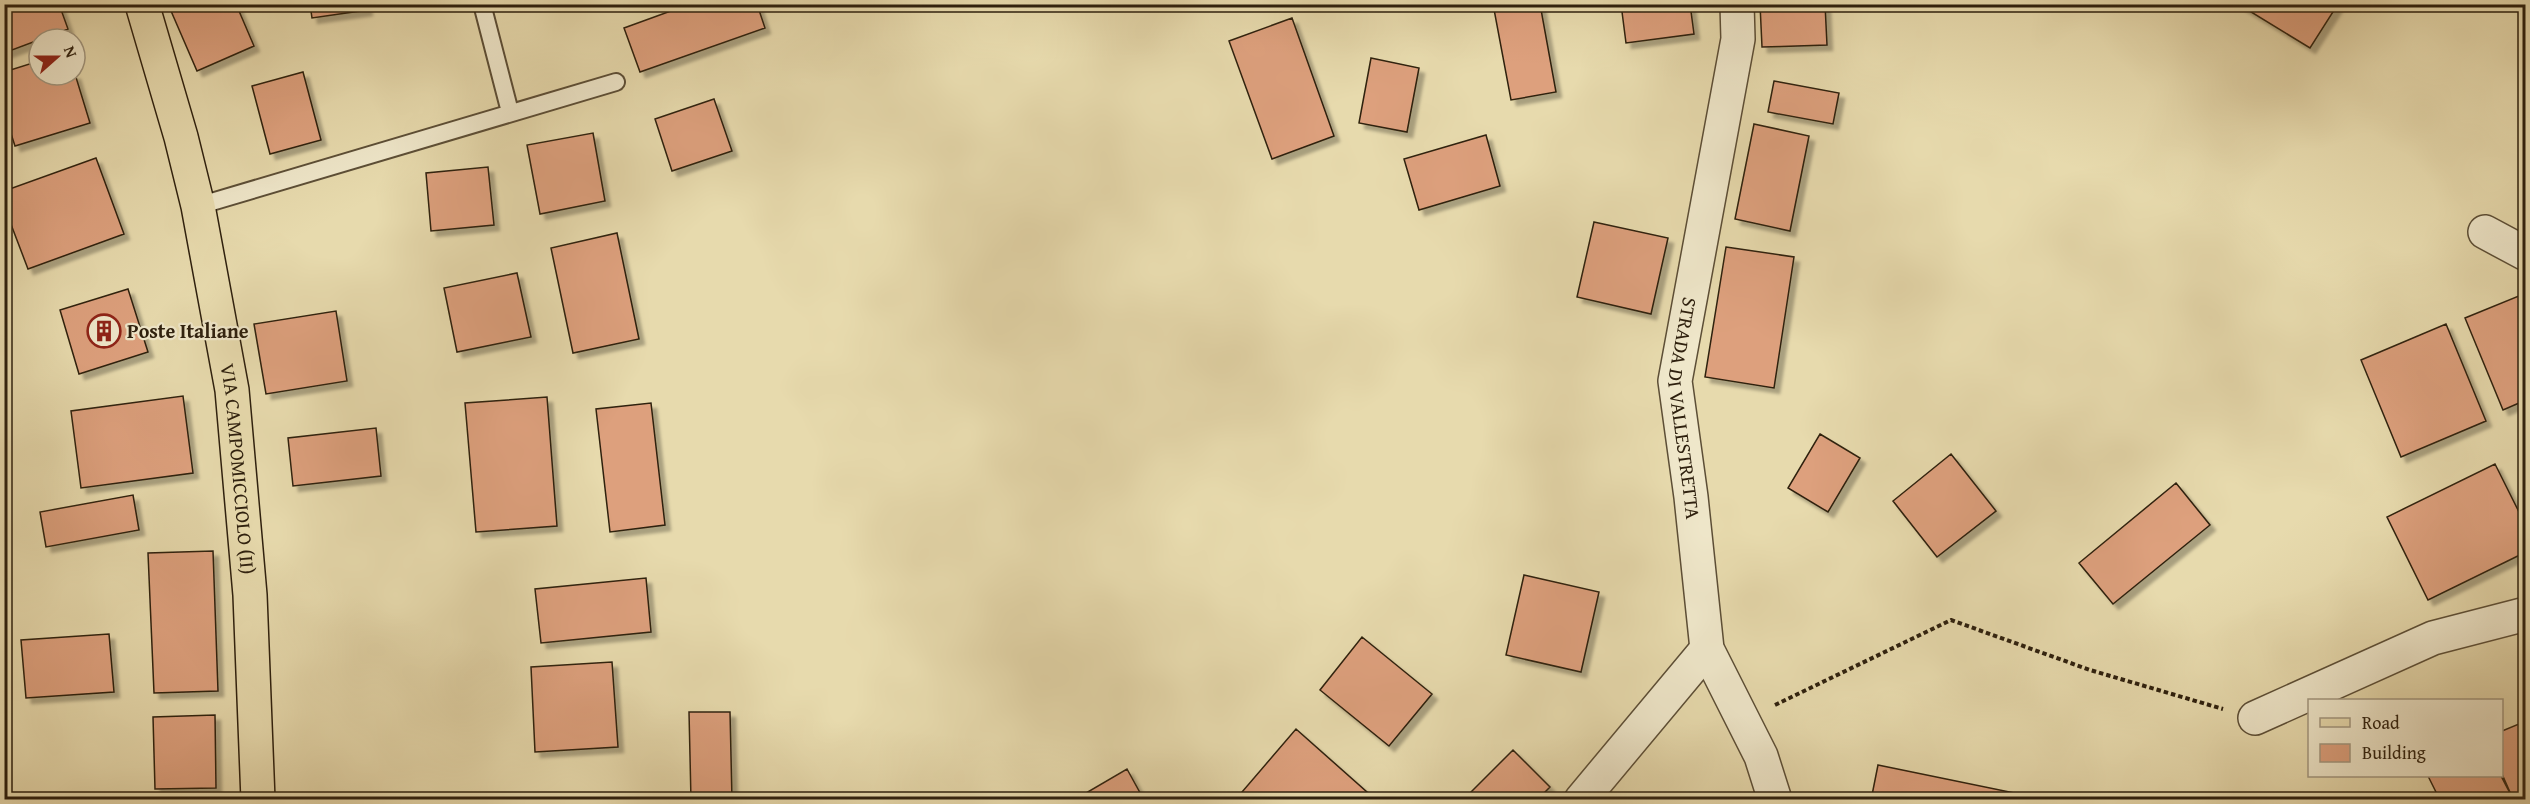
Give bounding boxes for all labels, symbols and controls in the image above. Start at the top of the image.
north arrow [27,27,87,87]
text: N [58,42,84,61]
street label: STRADA DI VALLESTRETTA [1661,295,1708,521]
building icon: Poste Italiane [86,313,122,349]
place label: Poste Italiane [127,316,249,345]
street label: VIA CAMPOMICCIOLO (II) [213,361,263,576]
legend [2308,699,2503,777]
text: Road [2362,709,2400,736]
text: Building [2362,739,2426,766]

